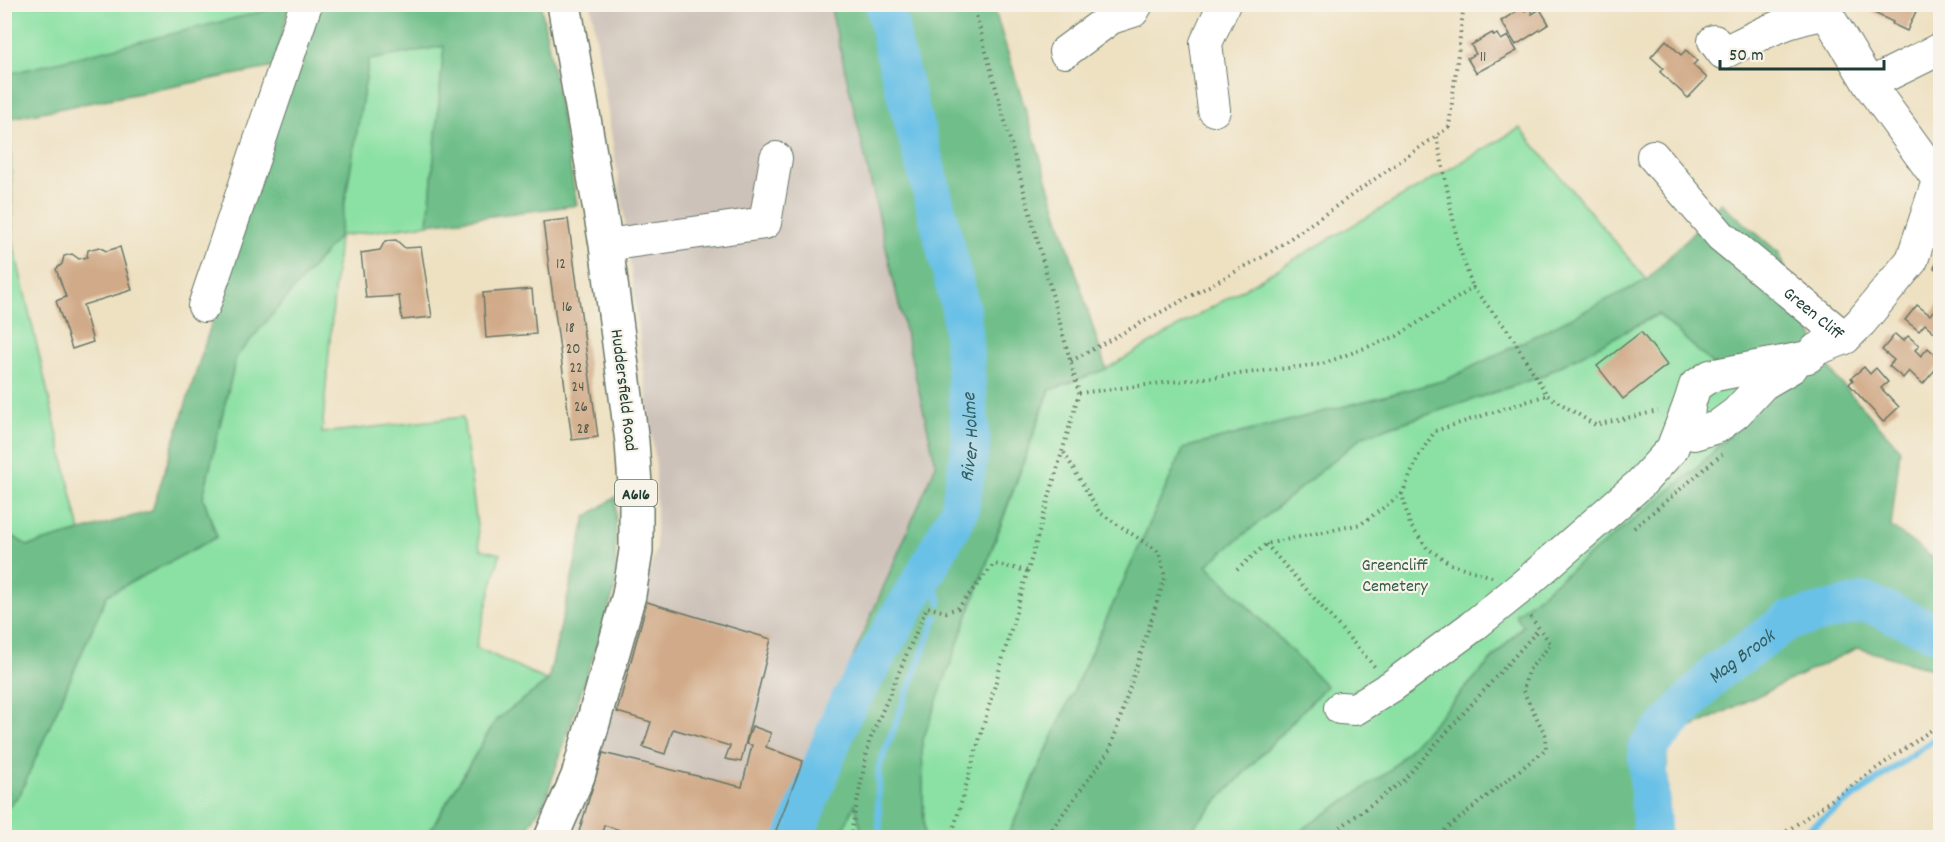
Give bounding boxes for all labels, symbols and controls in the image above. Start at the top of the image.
scale bar [1720,33,1884,71]
text: 50 m [1729,44,1764,69]
house number: 11 [1480,47,1486,69]
house number: 12 [556,254,566,276]
street label: Green Cliff [1777,282,1849,348]
house number: 16 [562,297,572,319]
house number: 18 [565,318,575,340]
street label: Huddersfield Road [603,328,642,453]
house number: 20 [566,339,580,361]
house number: 22 [569,358,583,380]
house number: 24 [572,377,584,399]
water label: River Holme [954,390,988,484]
house number: 26 [574,397,588,419]
house number: 28 [577,419,589,441]
road number: A616 [615,480,657,506]
park label: Greencliff Cemetery [1362,554,1429,600]
water label: Mag Brook [1702,623,1783,691]

